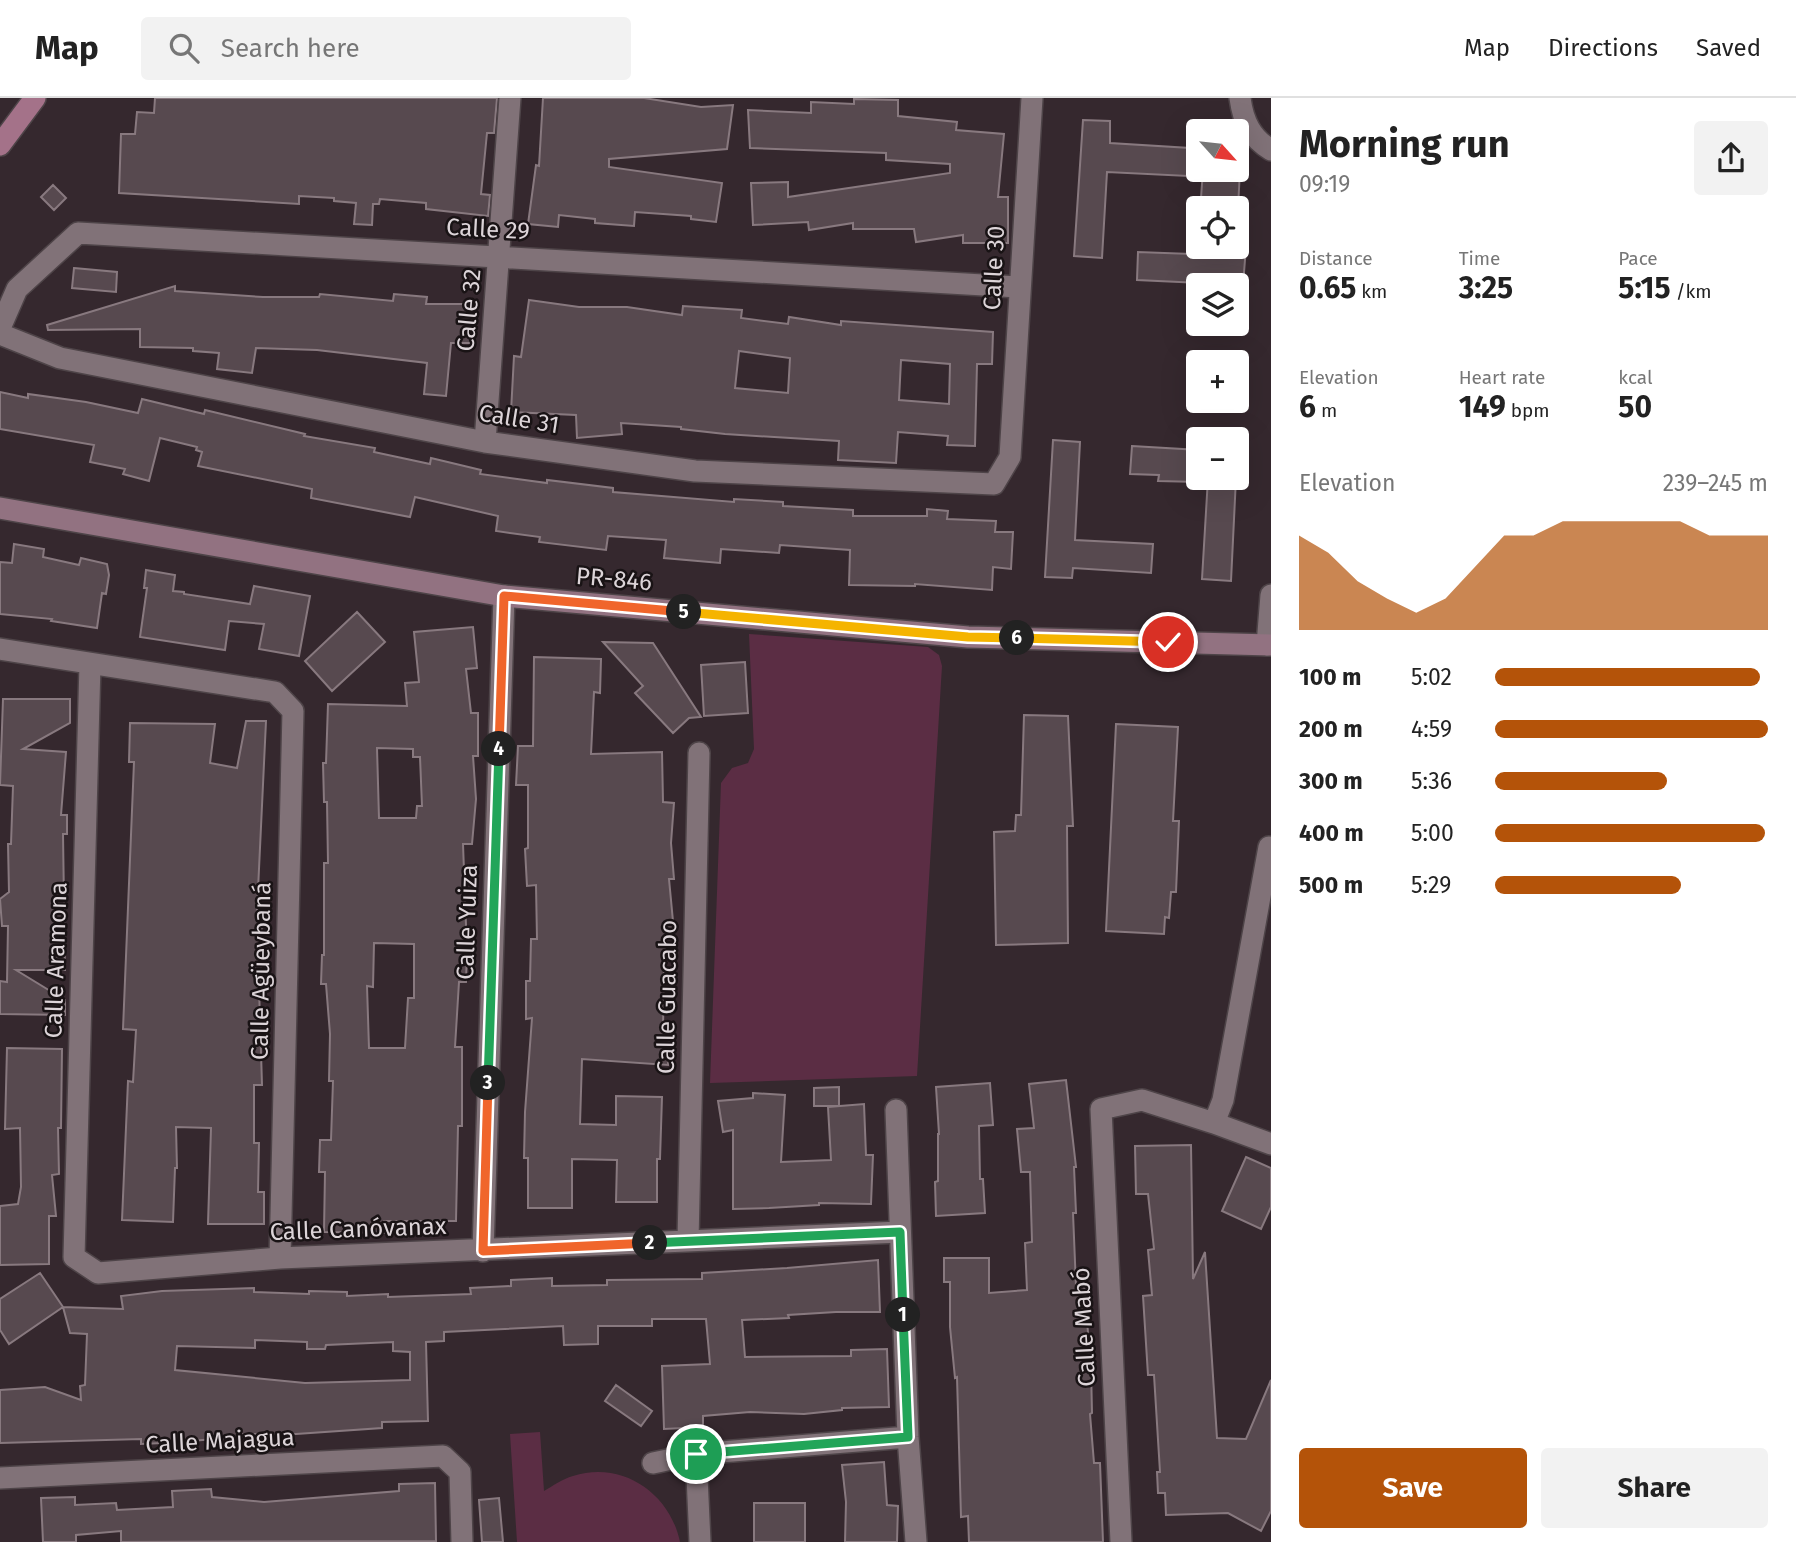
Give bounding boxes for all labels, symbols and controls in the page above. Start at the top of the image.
search box [141,17,631,80]
text: Map [35,28,99,68]
icon: search [165,29,203,67]
text: Search here [221,33,360,64]
text: Map [1464,34,1510,62]
text: Directions [1548,34,1658,62]
text: Saved [1696,34,1761,62]
north arrow [1186,119,1250,182]
map controls [1186,119,1249,490]
text: Morning run [1299,121,1510,167]
button: share [1694,121,1768,195]
text: 09:19 [1299,170,1350,198]
button: locate [1186,196,1249,259]
street label: Calle 29 [446,213,530,245]
street label: Calle 30 [978,225,1010,311]
text: Distance [1299,247,1373,270]
text: Time [1459,247,1500,270]
text: Pace [1618,247,1658,270]
street label: Calle 32 [451,267,487,353]
text: 0.65 [1299,270,1356,306]
text: 3:25 [1459,270,1513,306]
text: 5:15 [1618,270,1671,306]
button: layers [1186,273,1249,336]
text: km [1356,280,1387,303]
text: /km [1671,280,1712,303]
button: + [1186,350,1249,413]
text: Elevation [1299,366,1379,389]
text: Heart rate [1459,366,1545,389]
text: kcal [1618,366,1653,389]
text: 6 [1299,389,1316,425]
text: 149 [1459,389,1506,425]
text: 50 [1618,389,1652,425]
street label: Calle 31 [477,399,561,439]
text: m [1316,399,1337,422]
text: bpm [1506,399,1550,422]
button: − [1186,427,1249,490]
text: Elevation [1299,469,1395,497]
text: 239–245 m [1663,469,1768,497]
street label: PR-846 [575,562,653,596]
pin: 5 [666,594,702,630]
text: 5 [678,600,689,623]
pin [1138,612,1198,672]
pin: 6 [1000,620,1034,656]
icon: check [1149,623,1187,661]
text: 6 [1011,626,1022,649]
text: 100 m [1299,663,1361,691]
text: 5:02 [1411,663,1452,691]
text: 200 m [1299,715,1363,743]
text: 4:59 [1411,715,1452,743]
pin: 4 [482,732,516,766]
text: 4 [493,737,504,760]
text: 300 m [1299,767,1363,795]
text: 5:36 [1411,767,1452,795]
text: 400 m [1299,819,1364,847]
text: 5:00 [1411,819,1454,847]
street label: Calle Yuiza [451,864,483,980]
text: 500 m [1299,871,1363,899]
text: 5:29 [1411,871,1451,899]
street label: Calle Aramona [39,881,73,1039]
street label: Calle Agüeybaná [245,882,277,1060]
street label: Calle Guacabo [652,920,682,1074]
pin: 3 [470,1066,505,1100]
text: 3 [483,1071,492,1094]
street label: Calle Canóvanax [269,1212,447,1246]
pin: 2 [632,1226,668,1260]
text: 2 [645,1231,654,1254]
street label: Calle Mabó [1067,1267,1101,1387]
pin: 1 [886,1298,920,1332]
text: 1 [898,1303,907,1326]
street label: Calle Majagua [145,1423,295,1459]
pin [666,1424,726,1484]
icon: arrive [677,1435,715,1473]
button: Save [1299,1448,1527,1528]
button: Share [1541,1448,1768,1528]

